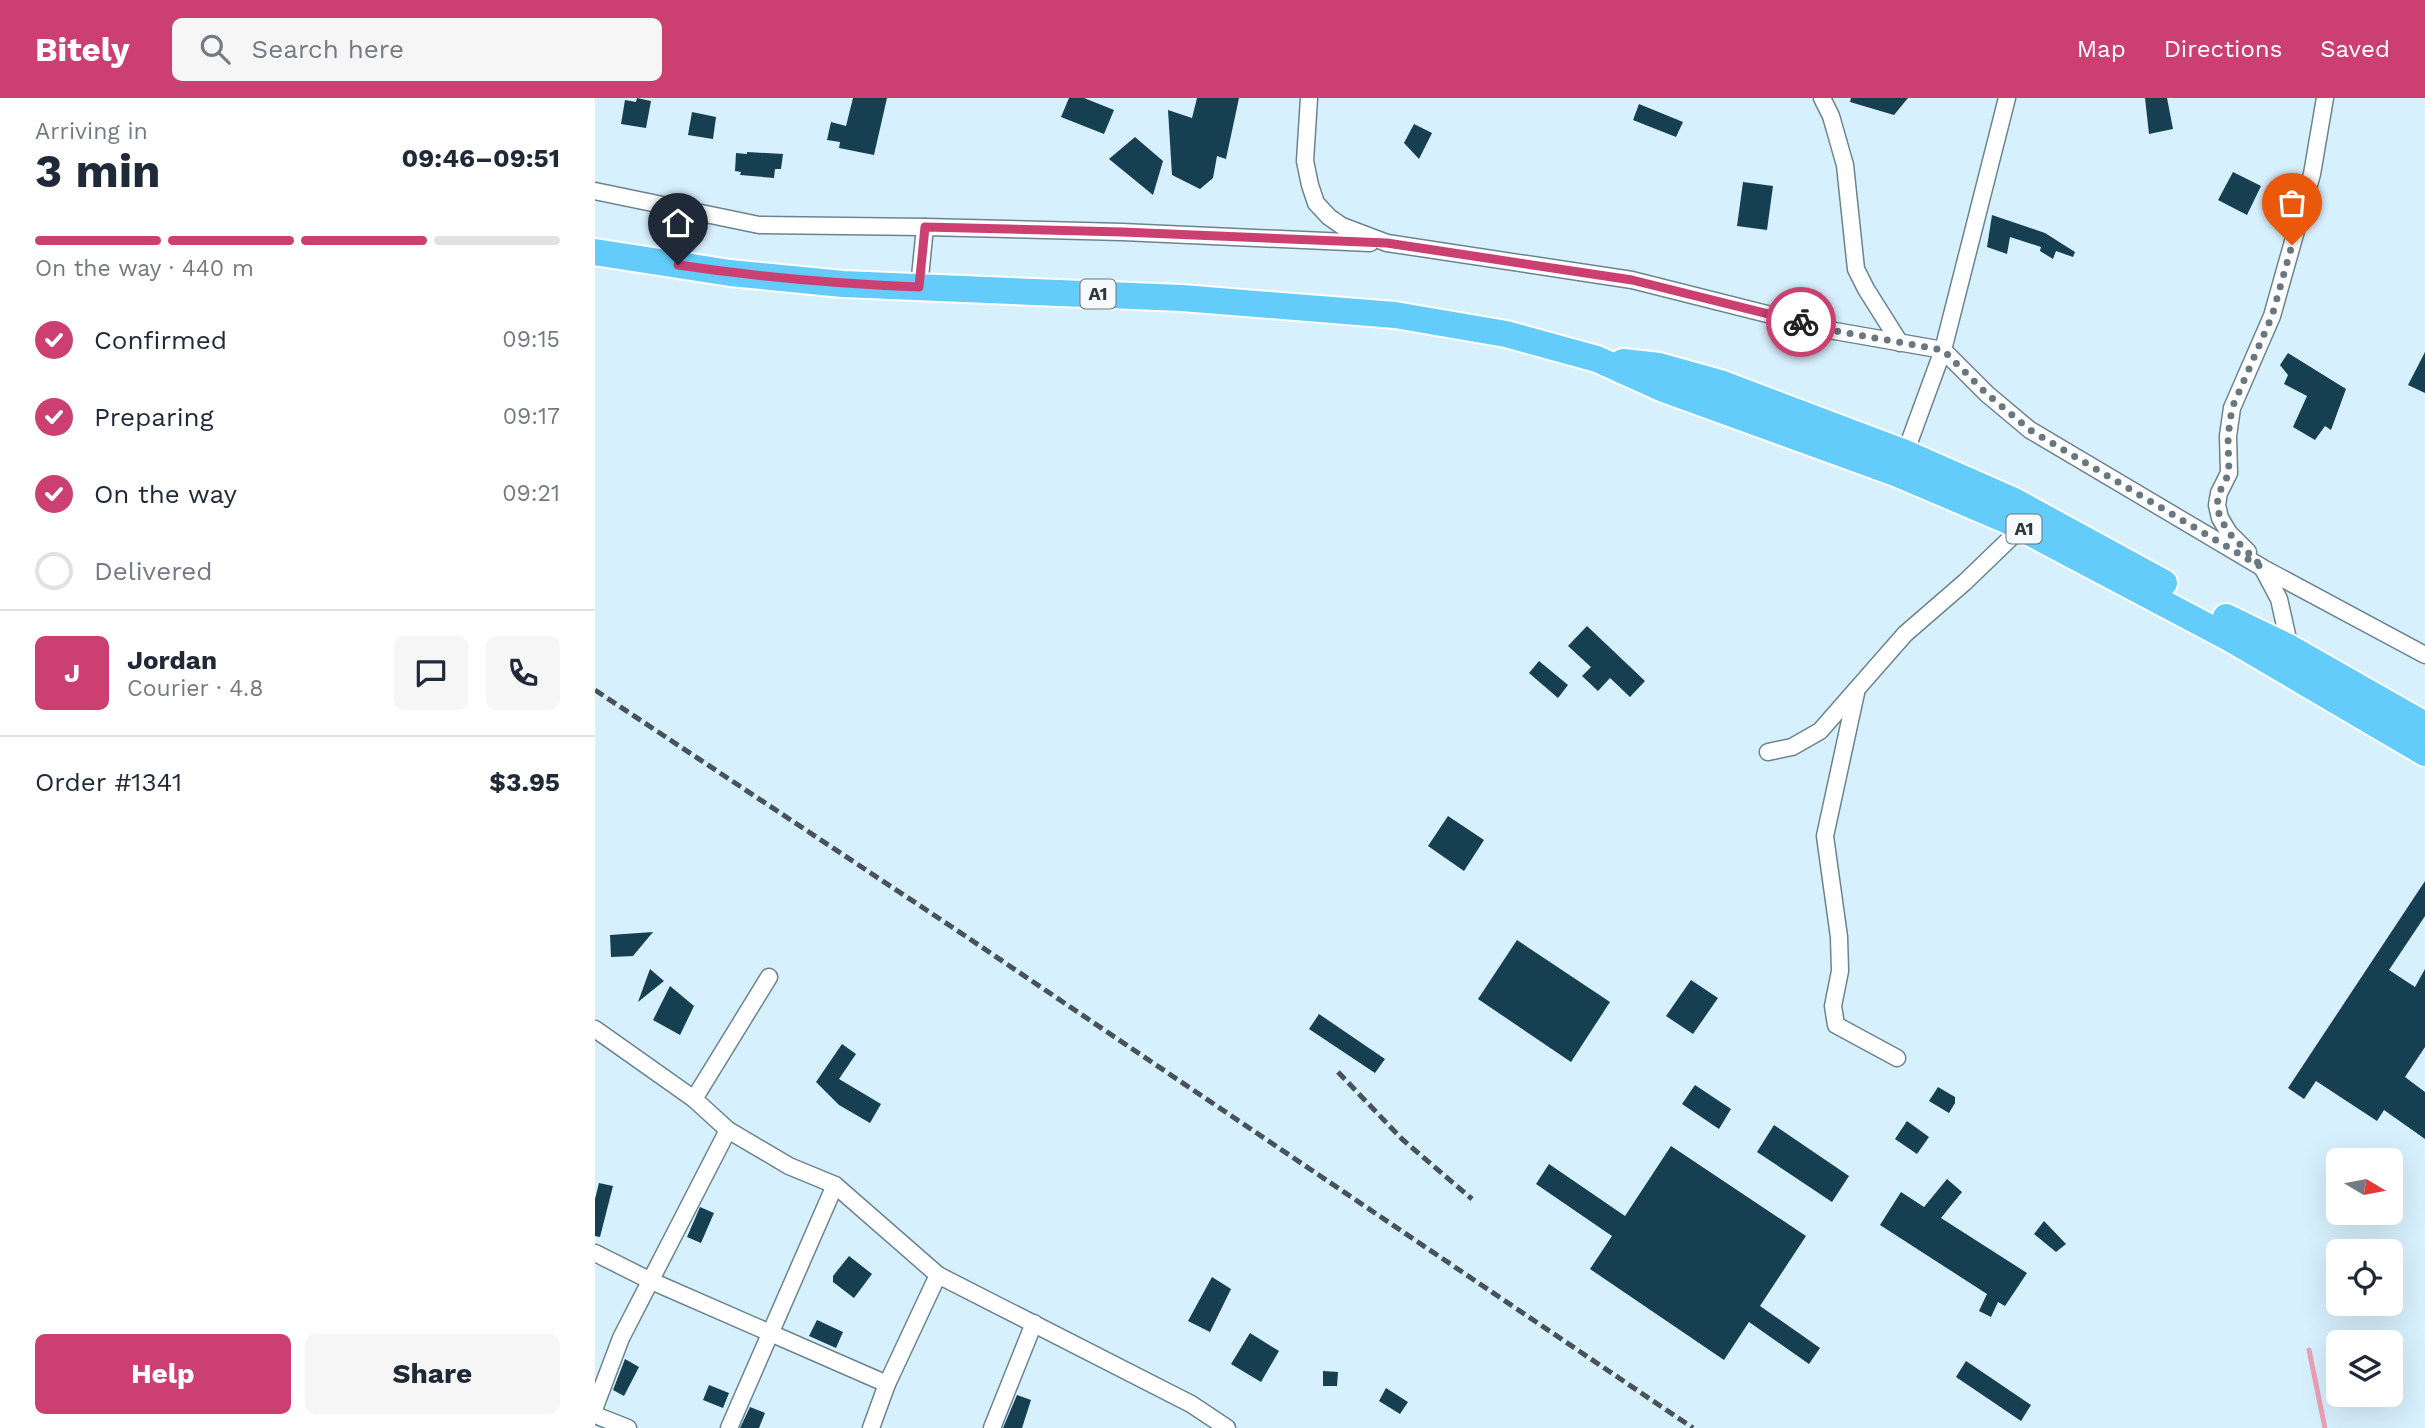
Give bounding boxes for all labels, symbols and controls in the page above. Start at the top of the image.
search box [172,18,662,81]
text: Bitely [35,30,130,69]
icon: search [196,30,234,68]
text: Search here [252,34,404,64]
text: Map [2077,35,2126,63]
text: Directions [2164,35,2282,63]
text: Saved [2320,35,2390,63]
text: Arriving in [35,118,148,145]
text: 09:46–09:51 [402,143,560,173]
text: 3 min [35,144,161,198]
pin [2262,173,2322,245]
icon: bag [2273,184,2311,222]
pin [648,193,708,265]
icon: home [659,204,697,242]
text: On the way · 440 m [35,255,254,282]
road number: A1 [1081,280,1115,308]
courier [1766,287,1836,357]
icon: bike [1782,303,1820,341]
icon: check [35,321,73,359]
text: Confirmed [94,325,227,355]
text: 09:15 [502,326,560,353]
icon: check [35,398,73,436]
text: Preparing [94,402,214,432]
text: 09:17 [503,403,560,430]
icon: check [35,475,73,513]
text: On the way [94,479,237,509]
text: 09:21 [502,480,560,507]
road number: A1 [2007,514,2041,544]
text: Delivered [94,556,213,586]
button: chat [394,636,468,710]
button: phone [486,636,560,710]
text: Jordan [127,645,217,675]
text: J [64,658,80,688]
text: Courier · 4.8 [127,675,263,702]
text: Order #1341 [35,767,182,797]
text: $3.95 [489,767,560,797]
north arrow [2326,1148,2403,1225]
map controls [2326,1148,2403,1407]
button: locate [2326,1239,2403,1316]
button: layers [2326,1330,2403,1407]
button: Help [35,1334,291,1414]
button: Share [305,1334,560,1414]

